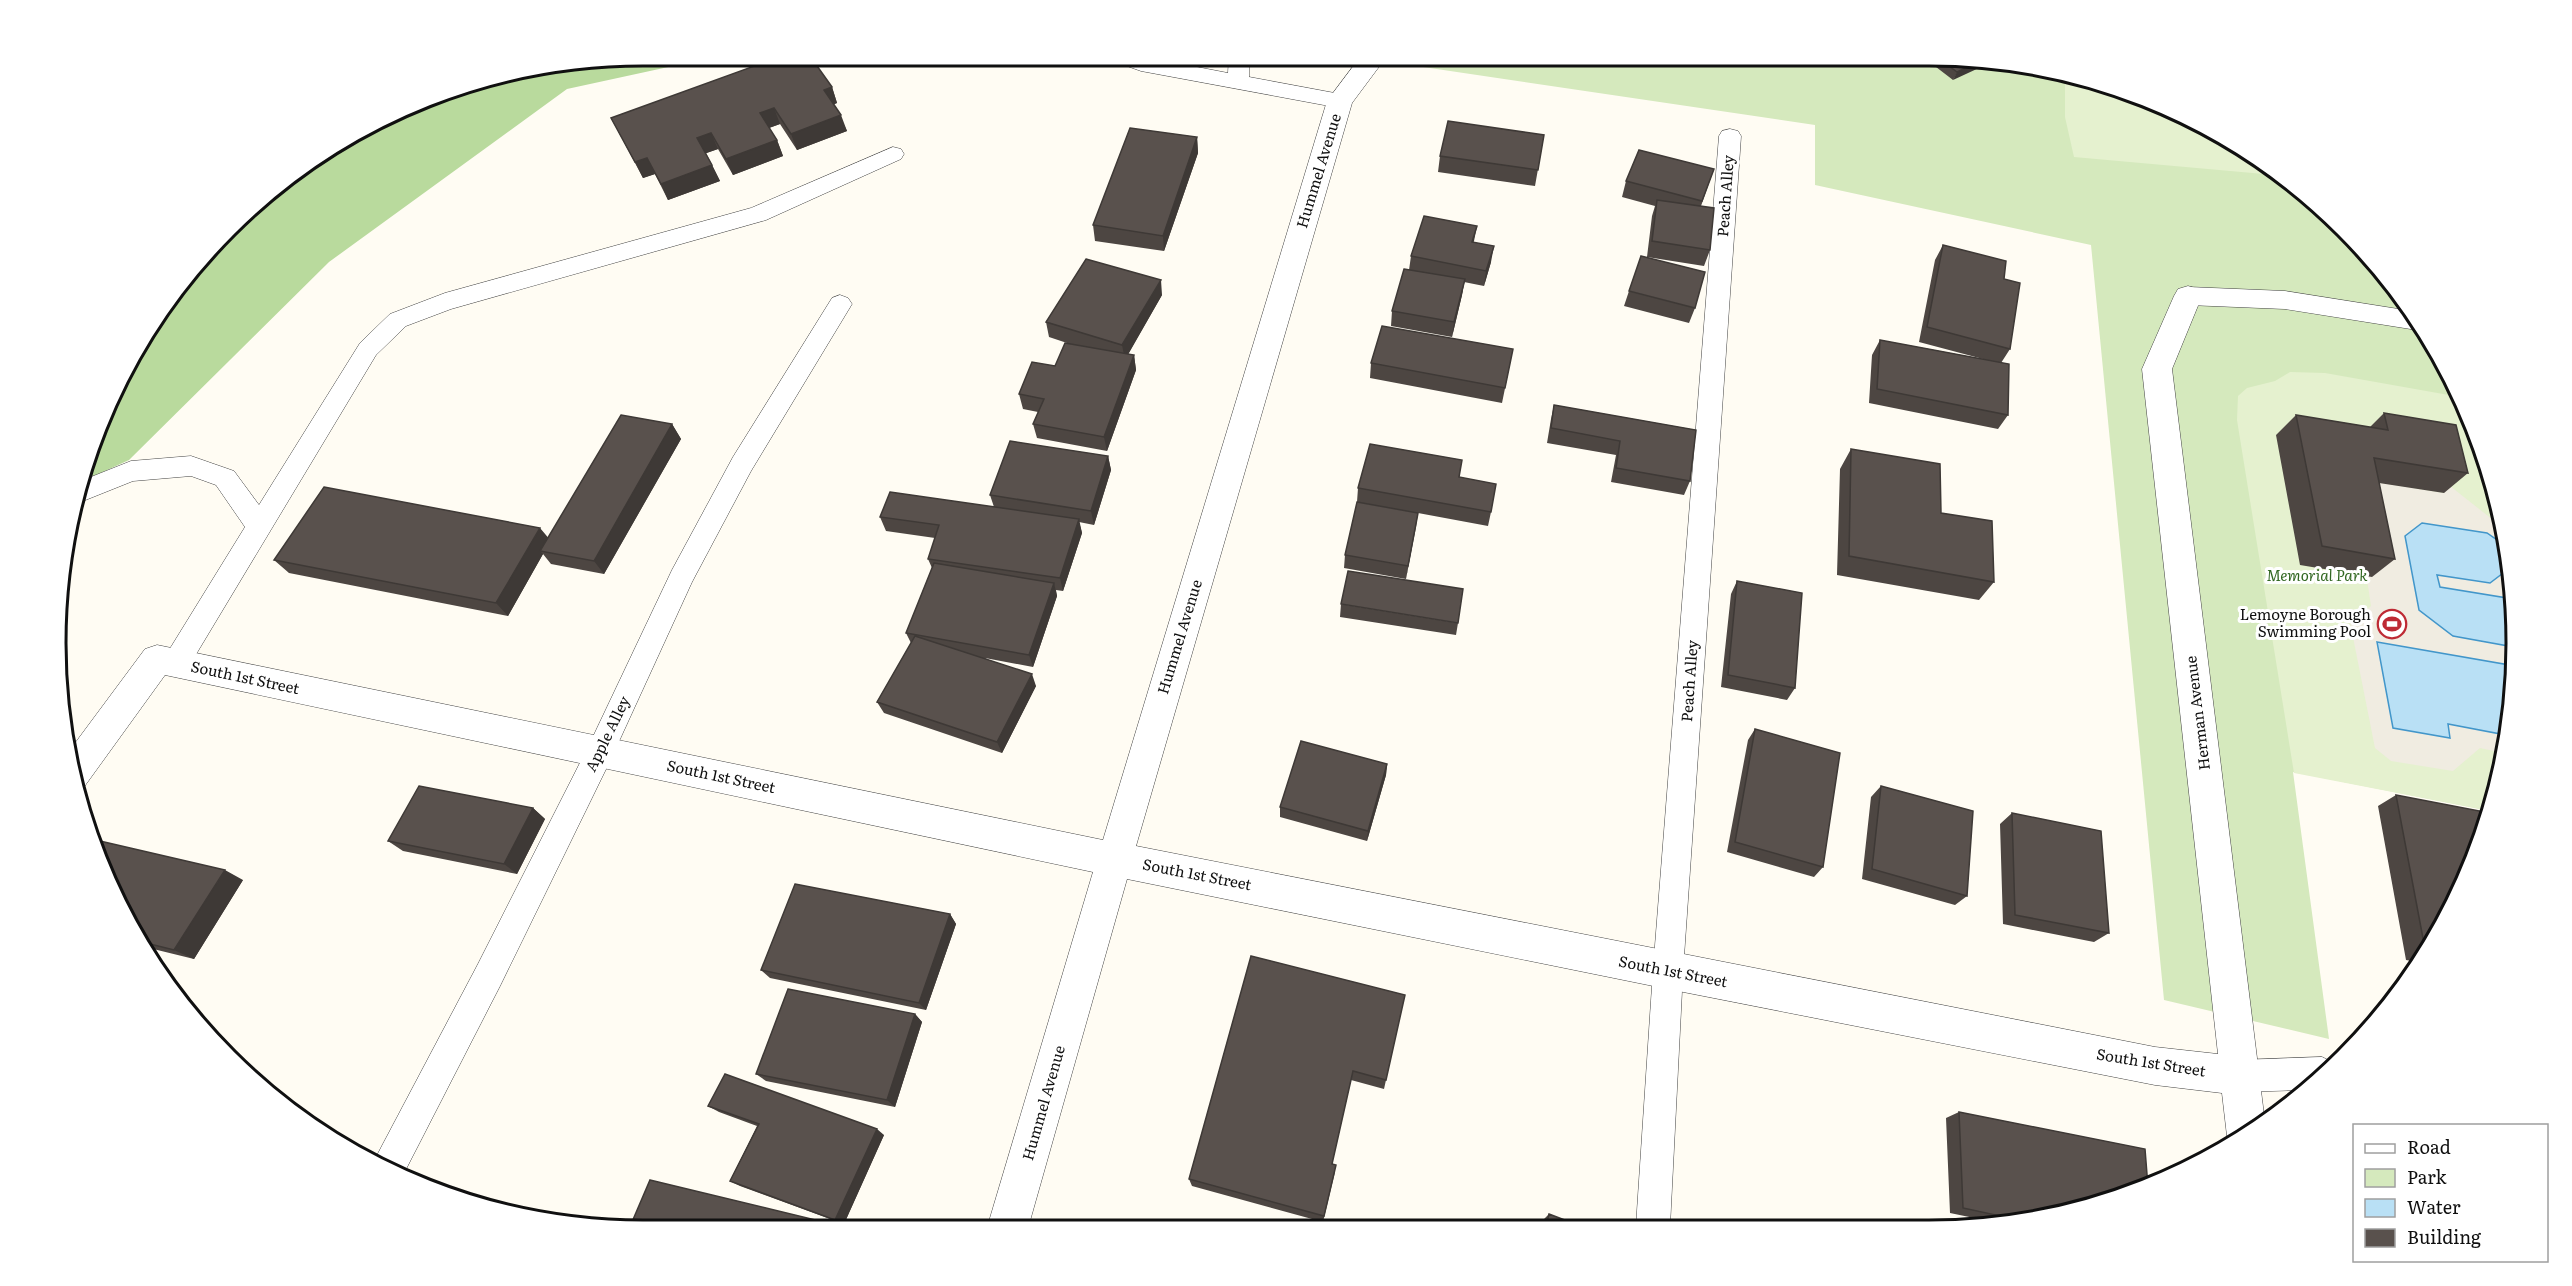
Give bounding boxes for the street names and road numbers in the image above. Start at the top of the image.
street label: Hummel Avenue [1289,110,1346,231]
street label: Peach Alley [1710,154,1739,238]
street label: Hummel Avenue [1150,576,1207,697]
street label: Peach Alley [1674,639,1703,723]
street label: South 1st Street [189,654,302,699]
street label: Herman Avenue [2178,654,2215,772]
street label: Apple Alley [578,691,635,775]
street label: South 1st Street [665,753,778,798]
street label: South 1st Street [1141,852,1254,895]
street label: South 1st Street [1617,949,1730,992]
street label: Hummel Avenue [1015,1042,1070,1163]
street label: South 1st Street [2095,1042,2208,1082]

